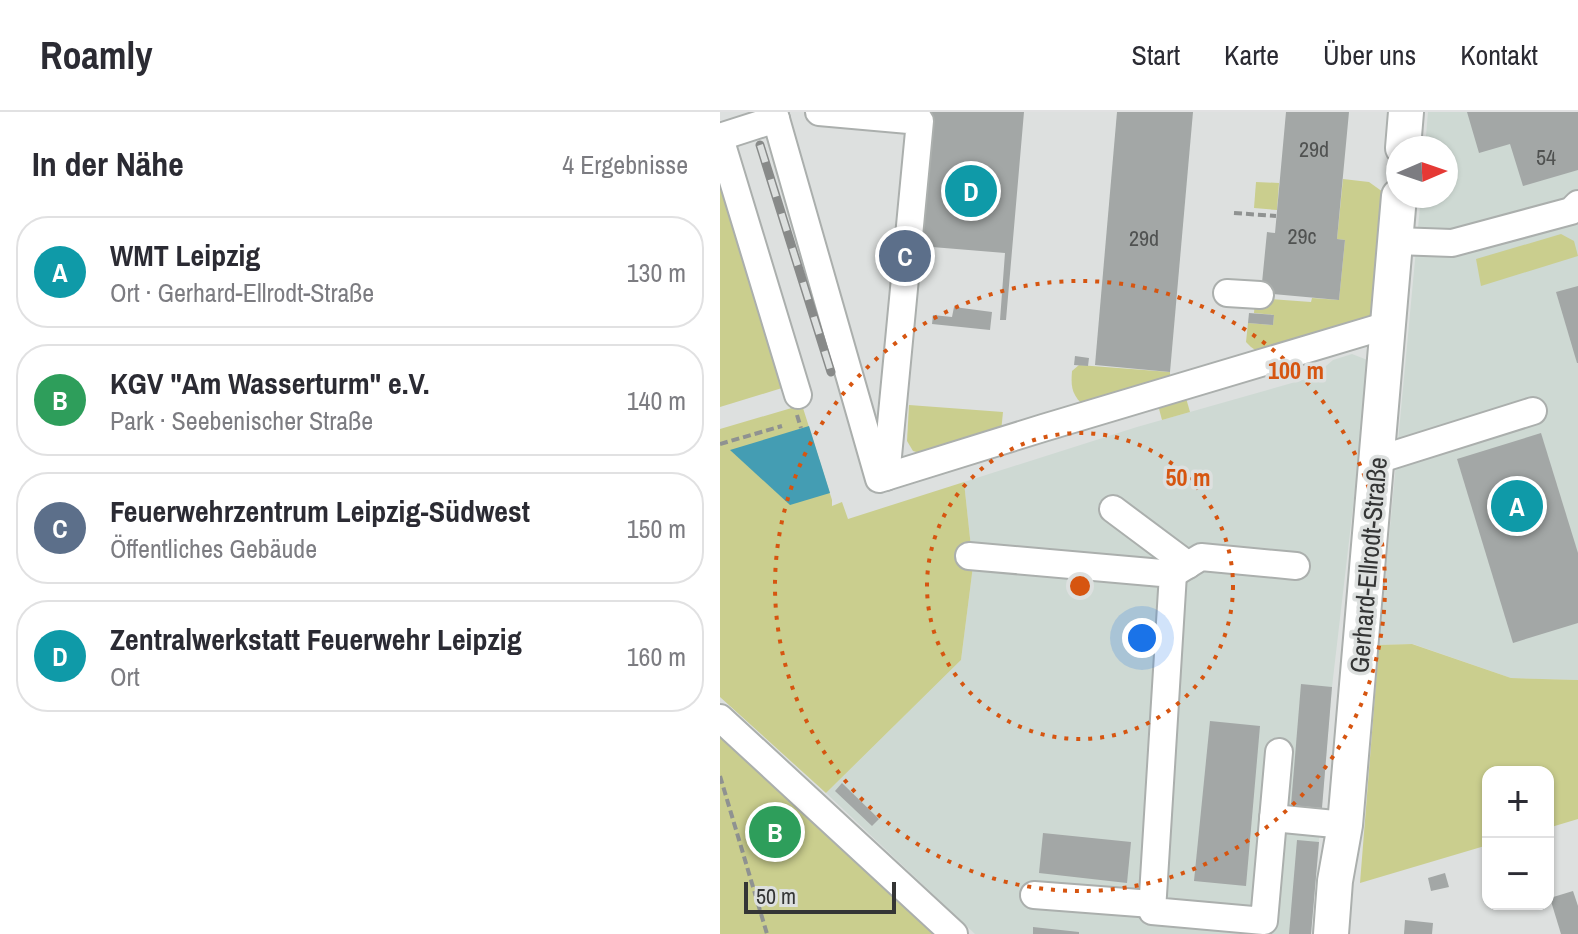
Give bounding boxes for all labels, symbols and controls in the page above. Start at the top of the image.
text: Roamly [40,30,153,81]
text: Start [1132,36,1180,74]
text: Karte [1224,36,1279,74]
text: Über uns [1323,36,1416,74]
text: Kontakt [1460,36,1538,74]
house number: 29d [1299,134,1329,164]
north arrow [1386,136,1458,208]
text: In der Nähe [32,141,184,187]
house number: 54 [1536,142,1556,172]
text: 4 Ergebnisse [562,147,688,182]
pin: D [945,161,997,221]
house number: 29c [1287,221,1317,251]
house number: 29d [1129,223,1159,253]
pin: C [879,226,931,286]
text: WMT Leipzig [110,235,260,275]
text: A [52,255,68,290]
text: 130 m [627,255,686,290]
text: Ort · Gerhard-Ellrodt-Straße [110,275,374,310]
text: 100 m [1268,354,1324,386]
text: KGV "Am Wasserturm" e.V. [110,363,430,403]
text: B [52,383,68,418]
text: 140 m [627,383,686,418]
text: Park · Seebenischer Straße [110,403,373,438]
street label: Gerhard-Ellrodt-Straße [1341,455,1395,675]
text: 50 m [1166,461,1210,493]
pin: A [1491,476,1543,536]
text: Feuerwehrzentrum Leipzig-Südwest [110,491,530,531]
text: C [52,511,68,546]
text: 150 m [627,511,686,546]
text: Öffentliches Gebäude [110,531,317,566]
centre of rings [1066,572,1094,600]
your location [1122,618,1162,658]
text: Zentralwerkstatt Feuerwehr Leipzig [110,619,522,659]
text: D [52,639,68,674]
text: 160 m [627,639,686,674]
text: Ort [110,659,140,694]
map controls [1482,766,1554,910]
button: + [1482,766,1554,838]
pin: B [749,802,801,862]
button: − [1482,838,1554,910]
scale bar [744,878,896,914]
text: 50 m [756,881,796,911]

